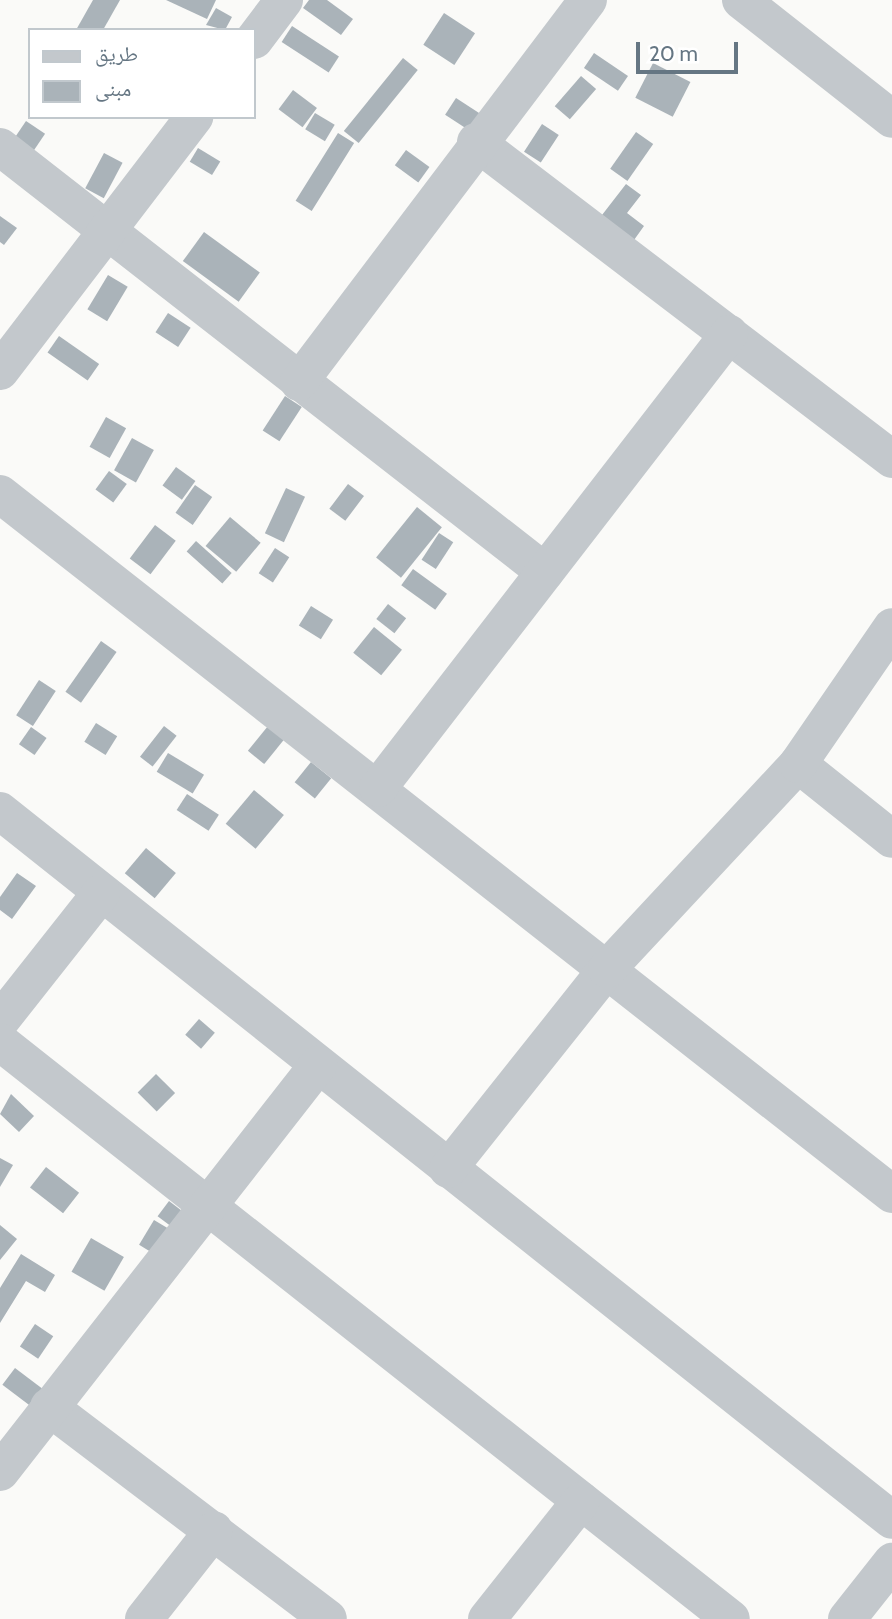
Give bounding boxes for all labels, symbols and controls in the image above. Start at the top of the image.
legend [28,28,256,119]
scale bar [640,28,742,72]
text: طريق [95,41,138,66]
text: 20 m [649,41,698,66]
text: مبنى [95,76,131,101]

